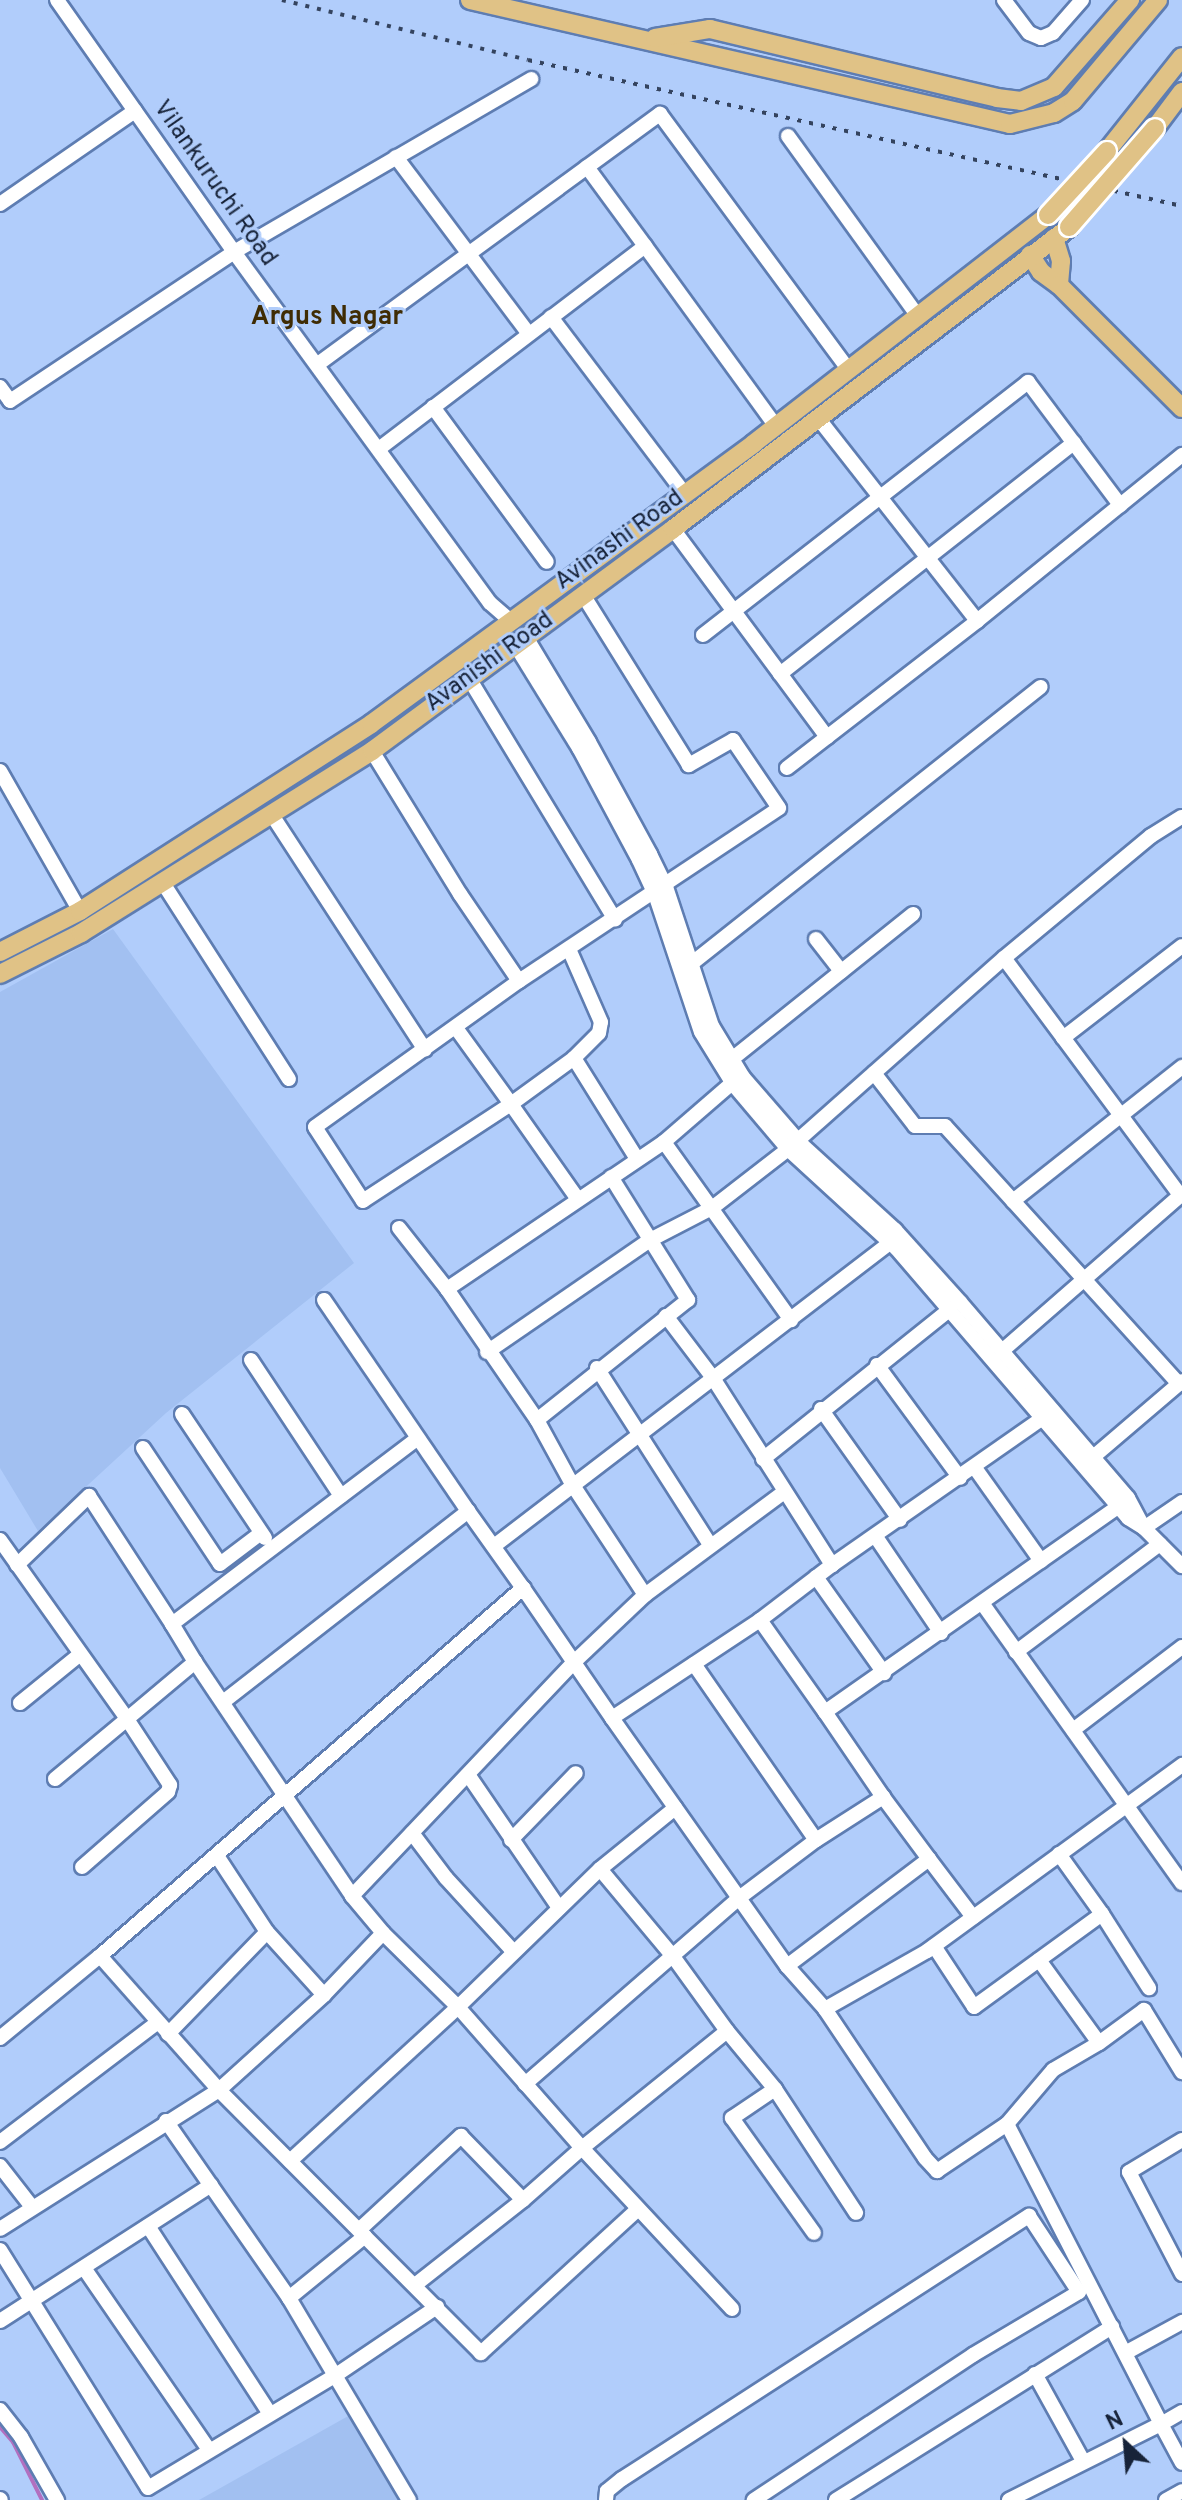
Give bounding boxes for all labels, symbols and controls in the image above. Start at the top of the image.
street label: Vilankuruchi Road [146,96,282,272]
district label: Argus Nagar [251,302,403,334]
street label: Avinashi Road [550,485,690,597]
street label: Avanishi Road [420,607,560,719]
north arrow [1086,2404,1166,2484]
text: N [1102,2406,1128,2438]

